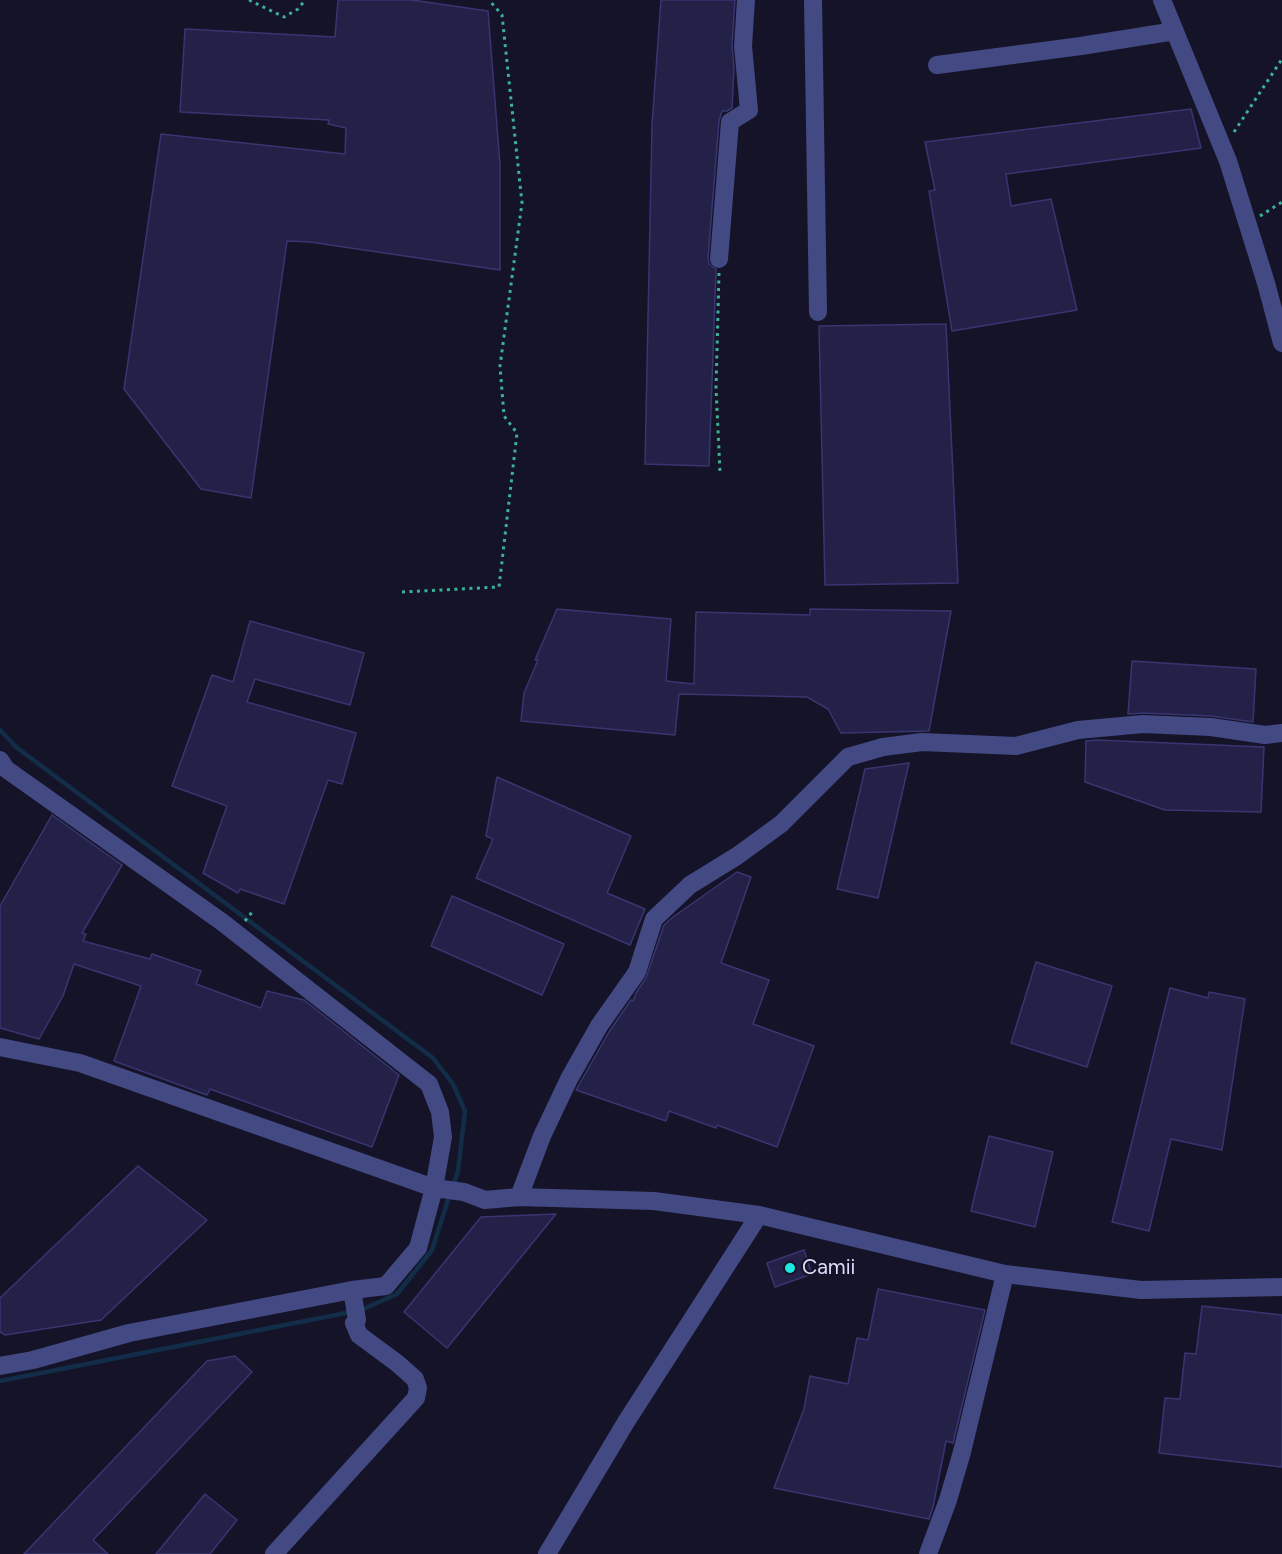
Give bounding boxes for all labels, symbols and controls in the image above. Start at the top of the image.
place label: Camii [802,1255,855,1281]
marker: Camii [783,1261,797,1275]

